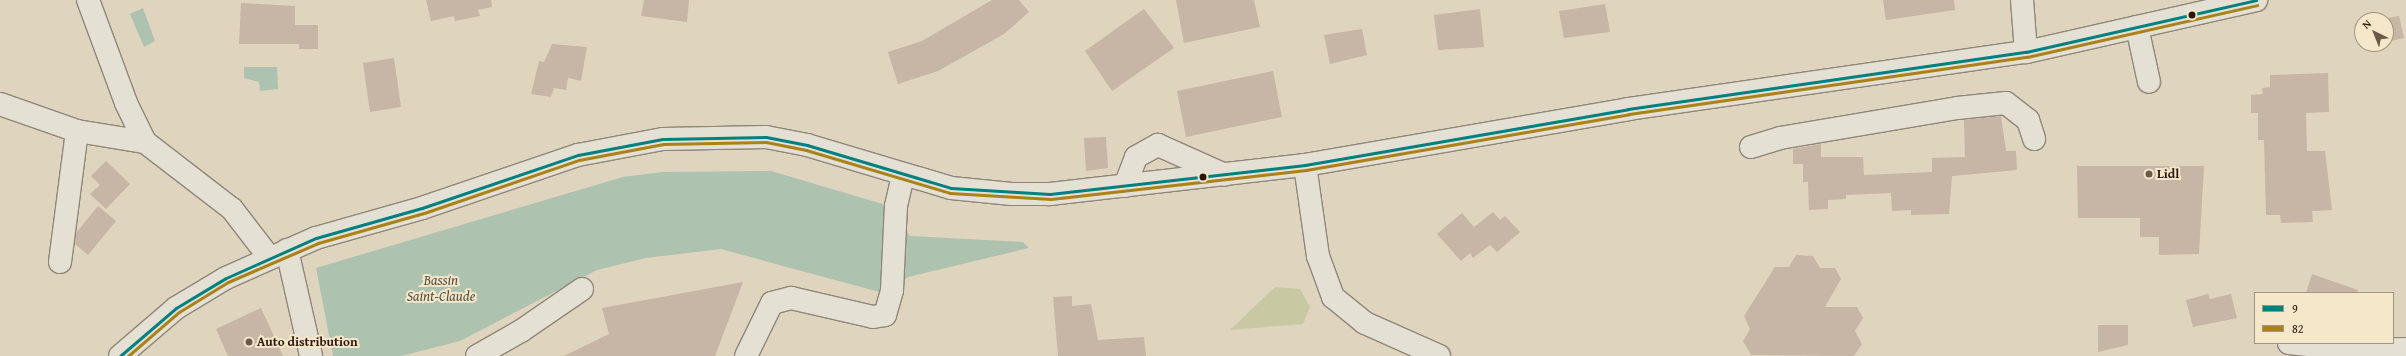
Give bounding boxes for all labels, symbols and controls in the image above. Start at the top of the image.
unlabelled marker [2187,10,2197,20]
north arrow [2354,12,2394,52]
text: N [2358,16,2375,32]
place label: Lidl [2157,166,2179,182]
marker: Lidl [2144,169,2154,179]
unlabelled marker [1198,172,1208,182]
water label: Bassin Saint-Claude [407,272,475,304]
legend [2254,292,2394,344]
text: 9 [2292,300,2298,317]
text: 82 [2292,320,2304,337]
place label: Auto distribution [257,334,358,350]
marker: Auto distribution [244,337,254,347]

